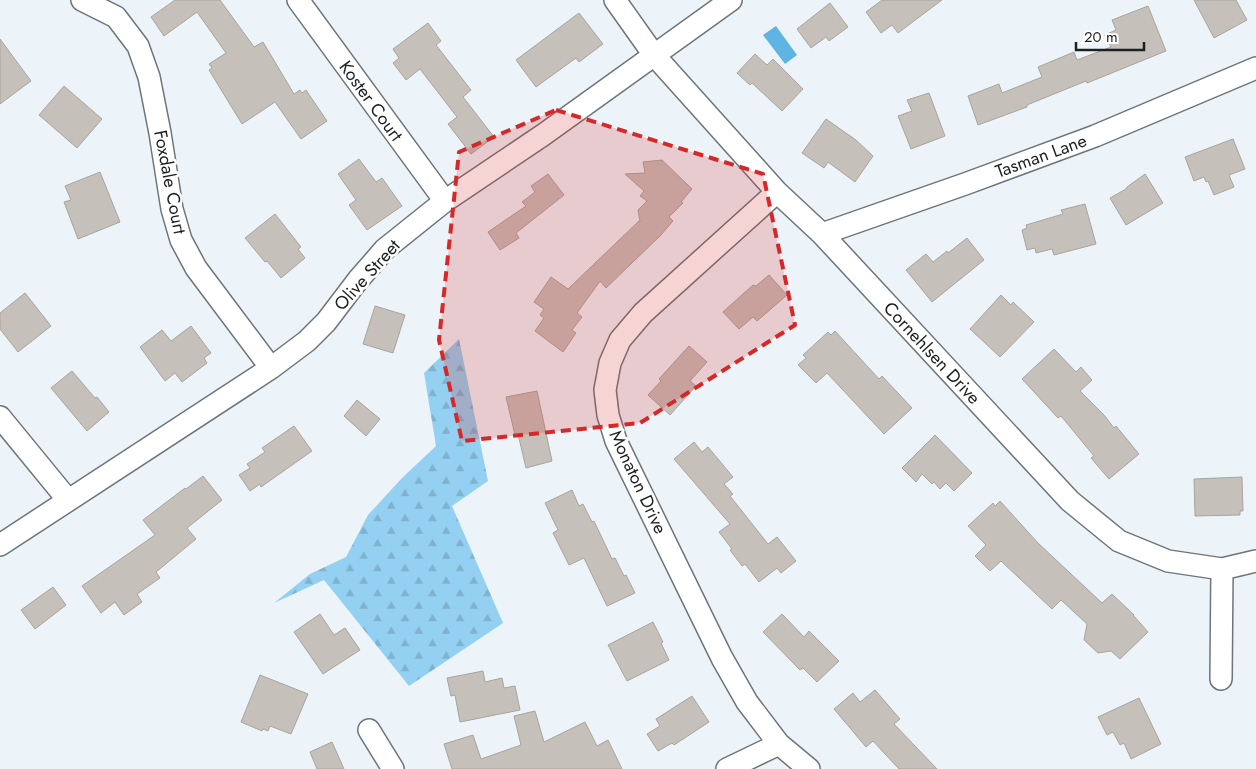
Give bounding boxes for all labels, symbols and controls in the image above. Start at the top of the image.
scale bar [1076,20,1144,52]
text: 20 m [1084,26,1118,48]
street label: Koster Court [333,55,410,147]
street label: Tasman Lane [992,127,1090,185]
street label: Foxdale Court [147,128,193,237]
street label: Olive Street [328,233,407,317]
street label: Cornehlsen Drive [877,296,987,410]
street label: Monaton Drive [603,426,673,538]

